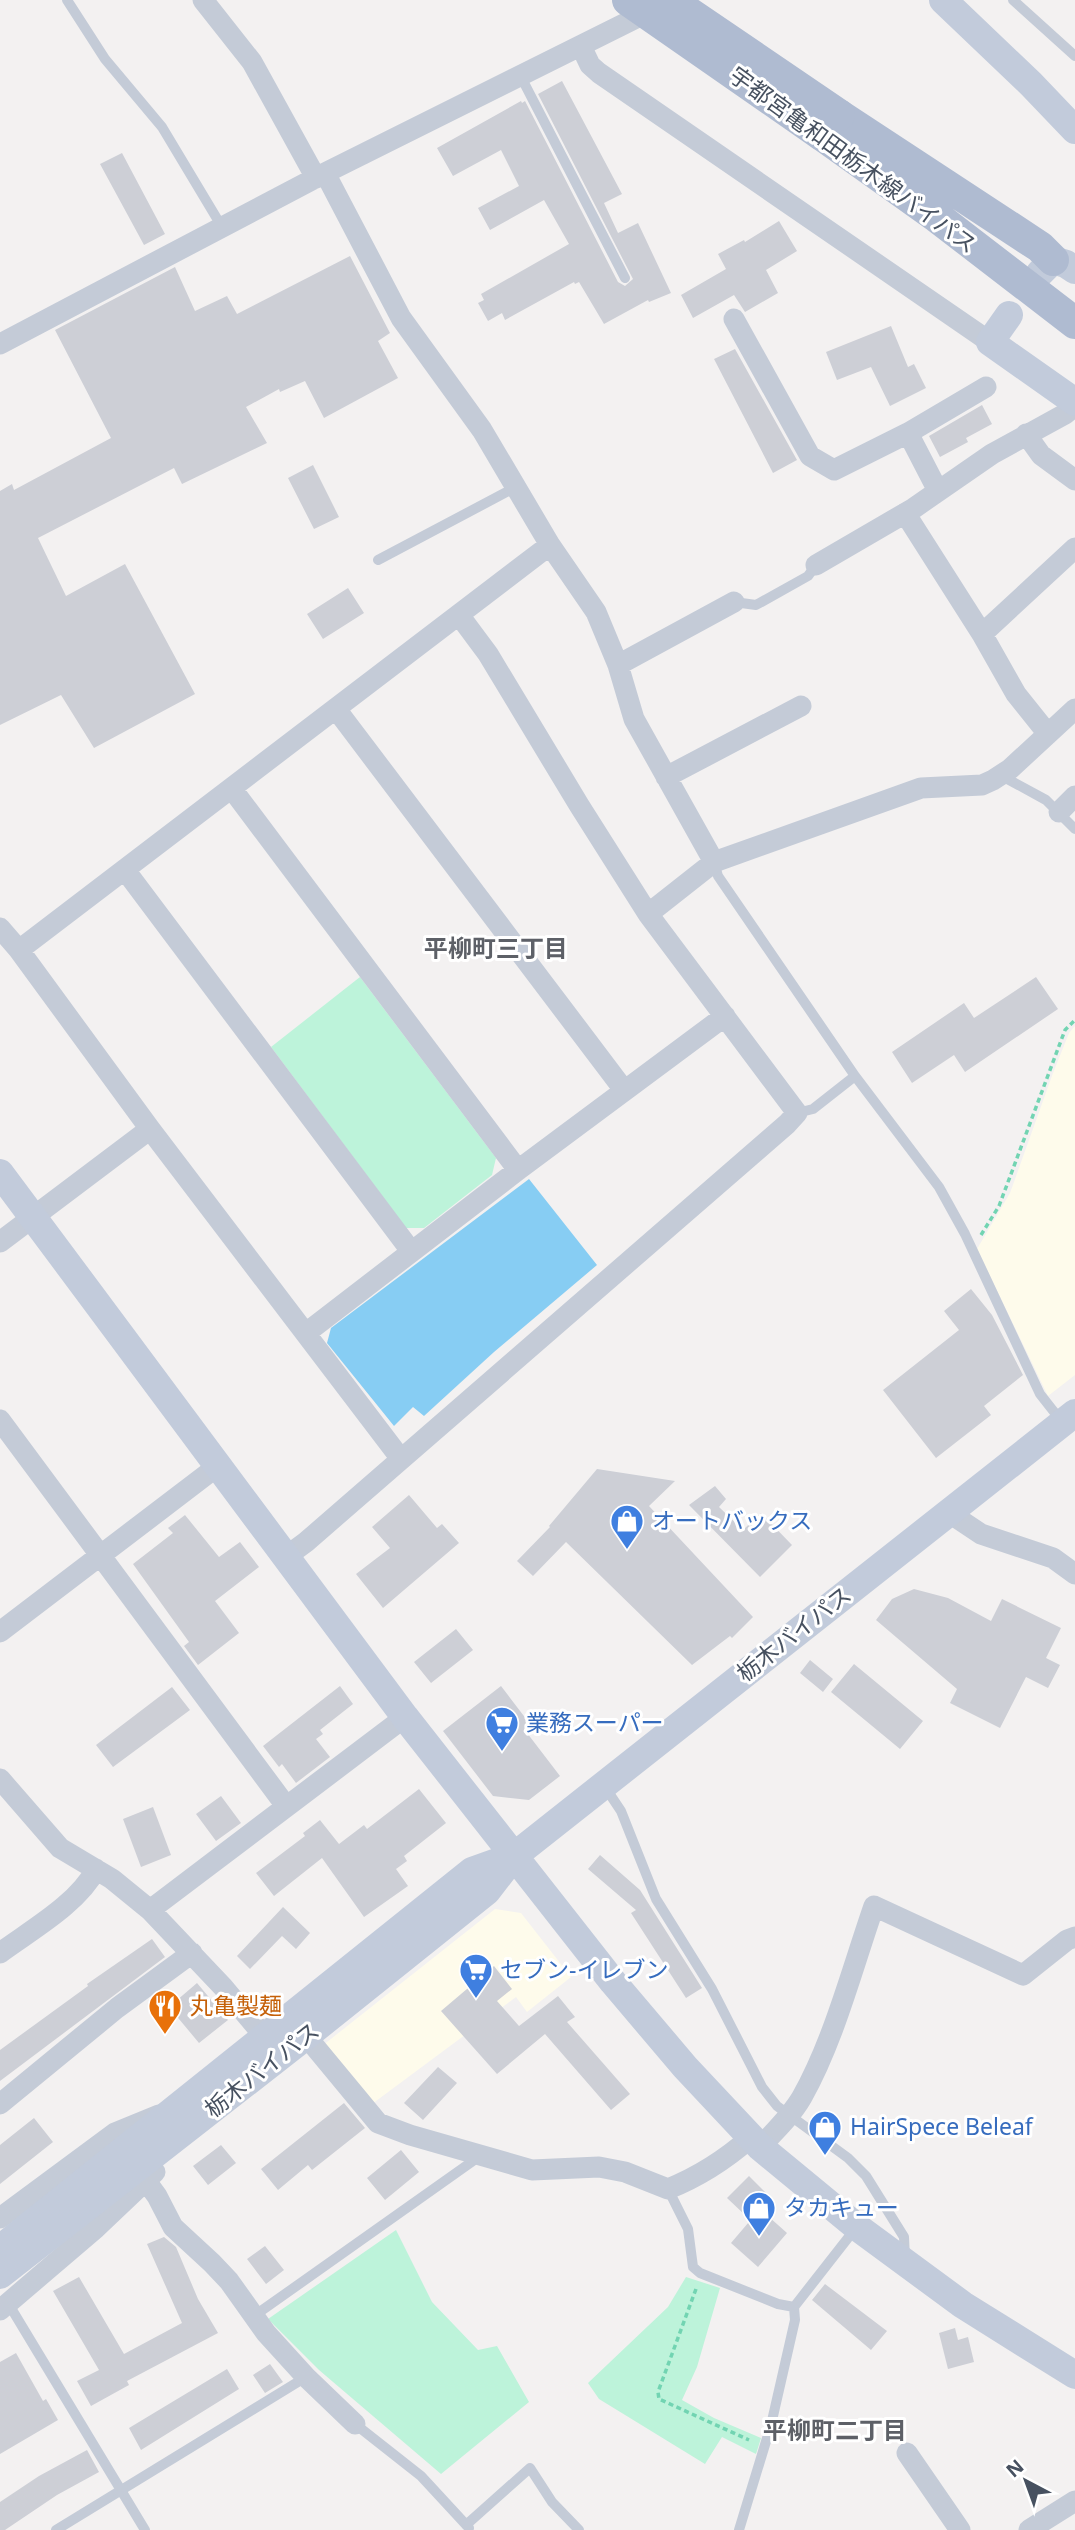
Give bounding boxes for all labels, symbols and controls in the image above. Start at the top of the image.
street label: 宇都宮亀和田栃木線バイパス [723,59,984,260]
district label: 平柳町三丁目 [424,931,568,964]
shop icon: オートバックス [608,1502,646,1551]
place label: オートバックス [652,1504,812,1536]
street label: 栃木バイパス [729,1578,857,1688]
supermarket icon: 業務スーパー [483,1704,521,1753]
place label: 業務スーパー [526,1706,664,1738]
supermarket icon: セブン-イレブン [457,1951,495,2000]
place label: セブン-イレブン [500,1953,668,1985]
restaurant icon: 丸亀製麺 [146,1987,184,2036]
place label: 丸亀製麺 [190,1989,282,2021]
street label: 栃木バイパス [197,2014,325,2124]
shop icon: HairSpece Beleaf [806,2108,844,2157]
place label: HairSpece Beleaf [850,2110,1034,2142]
shop icon: タカキュー [740,2189,778,2238]
place label: タカキュー [784,2191,899,2223]
district label: 平柳町二丁目 [763,2413,907,2446]
north arrow [991,2446,1061,2516]
text: N [1000,2453,1029,2483]

